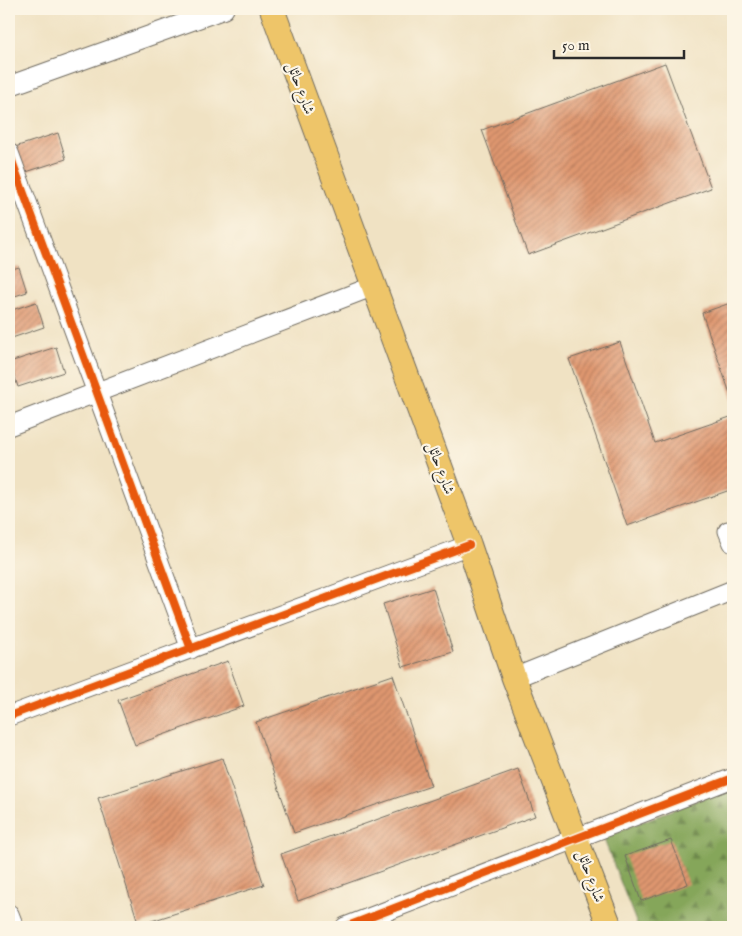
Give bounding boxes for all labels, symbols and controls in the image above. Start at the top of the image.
scale bar [554,28,684,60]
text: 50 m [562,36,590,55]
street label: شارع حائل [279,59,319,118]
street label: شارع حائل [419,439,459,498]
street label: شارع حائل [569,847,609,906]

